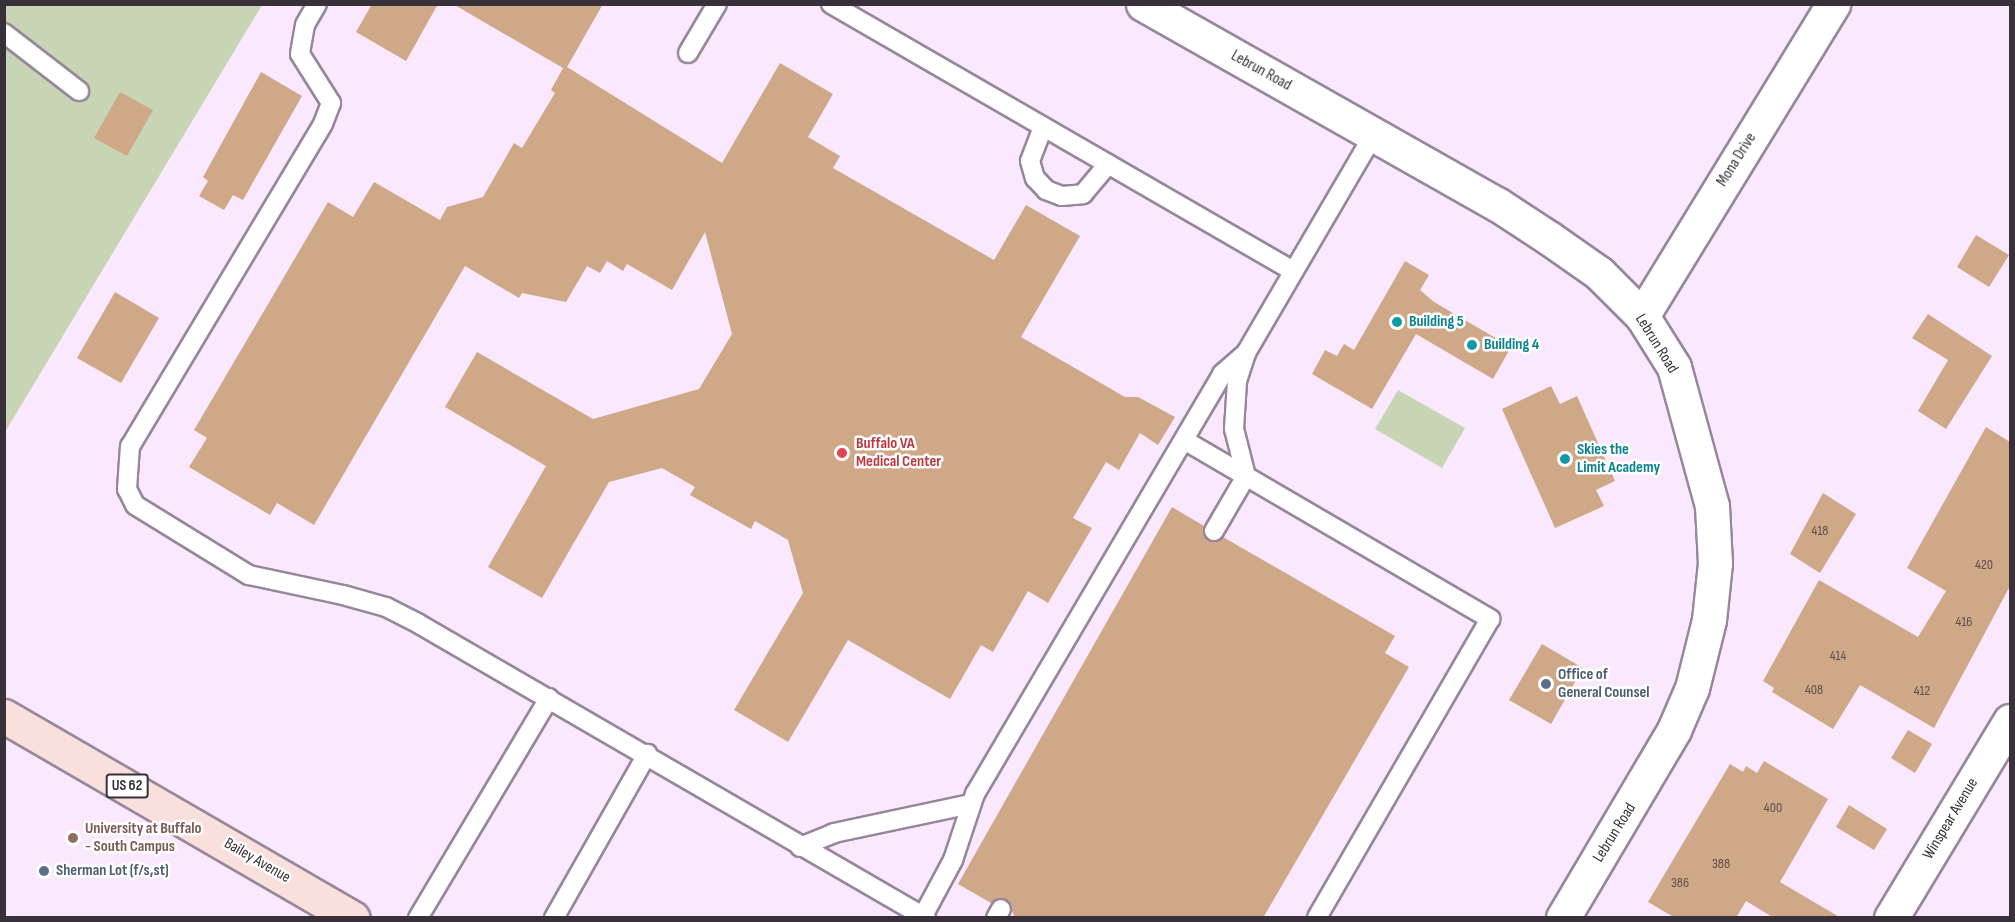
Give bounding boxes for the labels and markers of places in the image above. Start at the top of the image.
place label: Building 5 [1409,312,1464,332]
marker: Building 5 [1390,315,1404,329]
place label: Building 4 [1484,335,1539,355]
marker: Building 4 [1465,338,1479,352]
place label: Buffalo VA Medical Center [856,434,941,472]
place label: Skies the Limit Academy [1577,440,1660,478]
marker: Buffalo VA Medical Center [833,444,851,462]
marker: Skies the Limit Academy [1558,452,1572,466]
place label: Office of General Counsel [1558,665,1650,703]
marker: Office of General Counsel [1539,677,1553,691]
place label: University at Buffalo - South Campus [85,819,201,857]
marker: University at Buffalo - South Campus [66,831,80,845]
place label: Sherman Lot (f/s,st) [56,861,169,881]
marker: Sherman Lot (f/s,st) [37,864,51,878]

